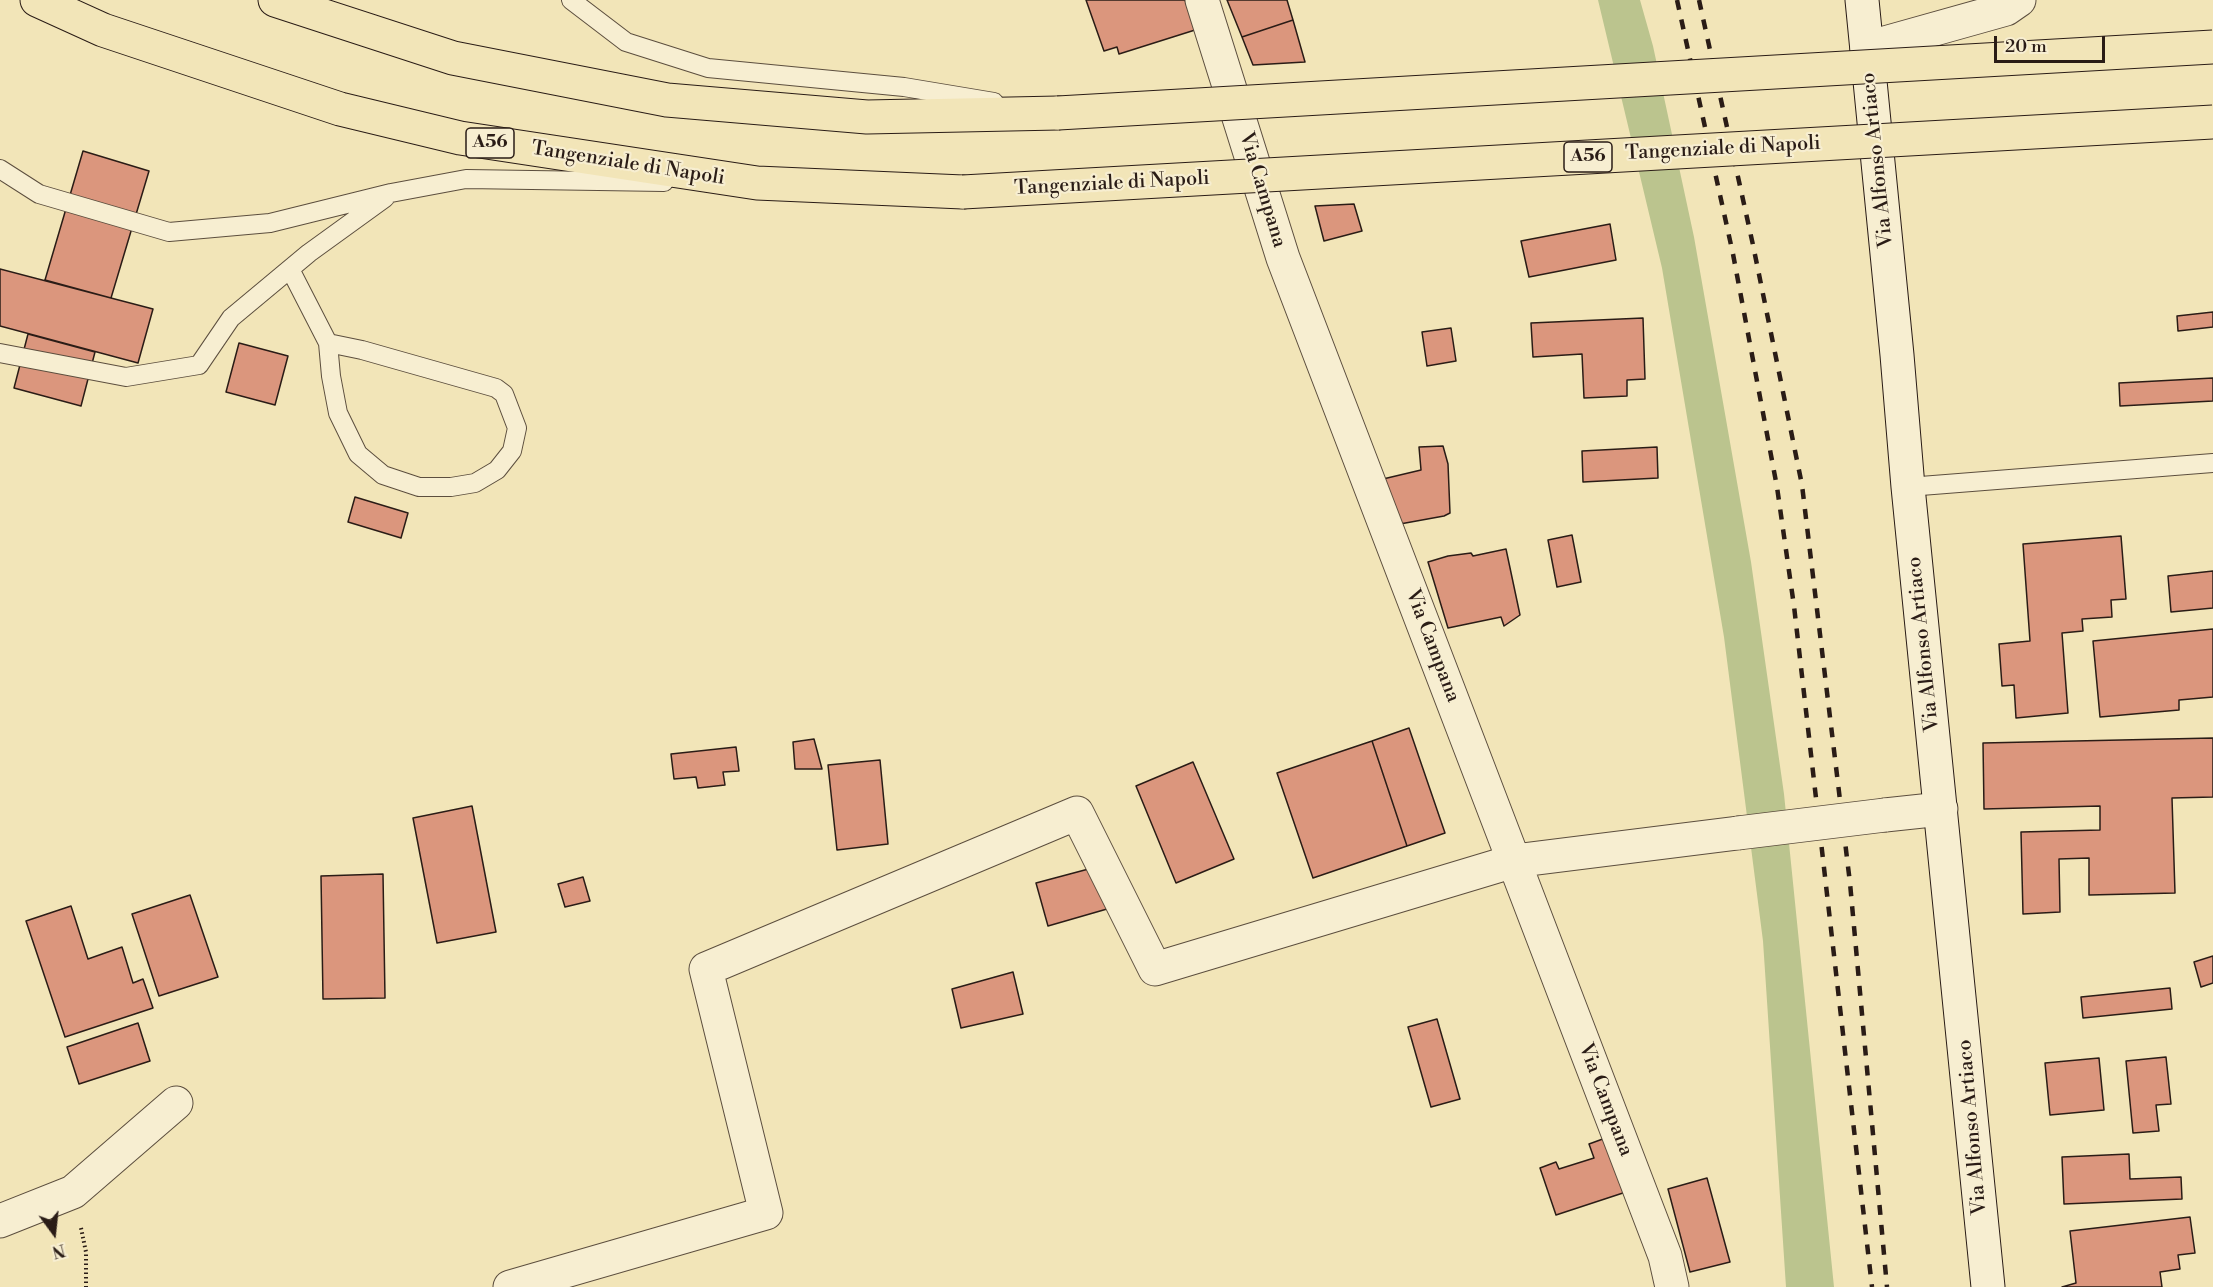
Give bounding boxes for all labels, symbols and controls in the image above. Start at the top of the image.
scale bar [1997,24,2108,62]
text: 20 m [2005,35,2047,58]
street label: Via Alfonso Artiaco [1857,71,1899,249]
road number: A56 [466,128,514,158]
street label: Via Campana [1233,130,1291,250]
street label: Tangenziale di Napoli [1625,132,1821,166]
street label: Tangenziale di Napoli [530,137,726,191]
road number: A56 [1564,142,1612,172]
street label: Tangenziale di Napoli [1014,167,1210,201]
street label: Via Alfonso Artiaco [1903,555,1945,733]
street label: Via Campana [1399,586,1465,706]
street label: Via Alfonso Artiaco [1953,1038,1993,1216]
street label: Via Campana [1572,1040,1638,1160]
north arrow [24,1203,84,1263]
text: N [50,1239,67,1262]

